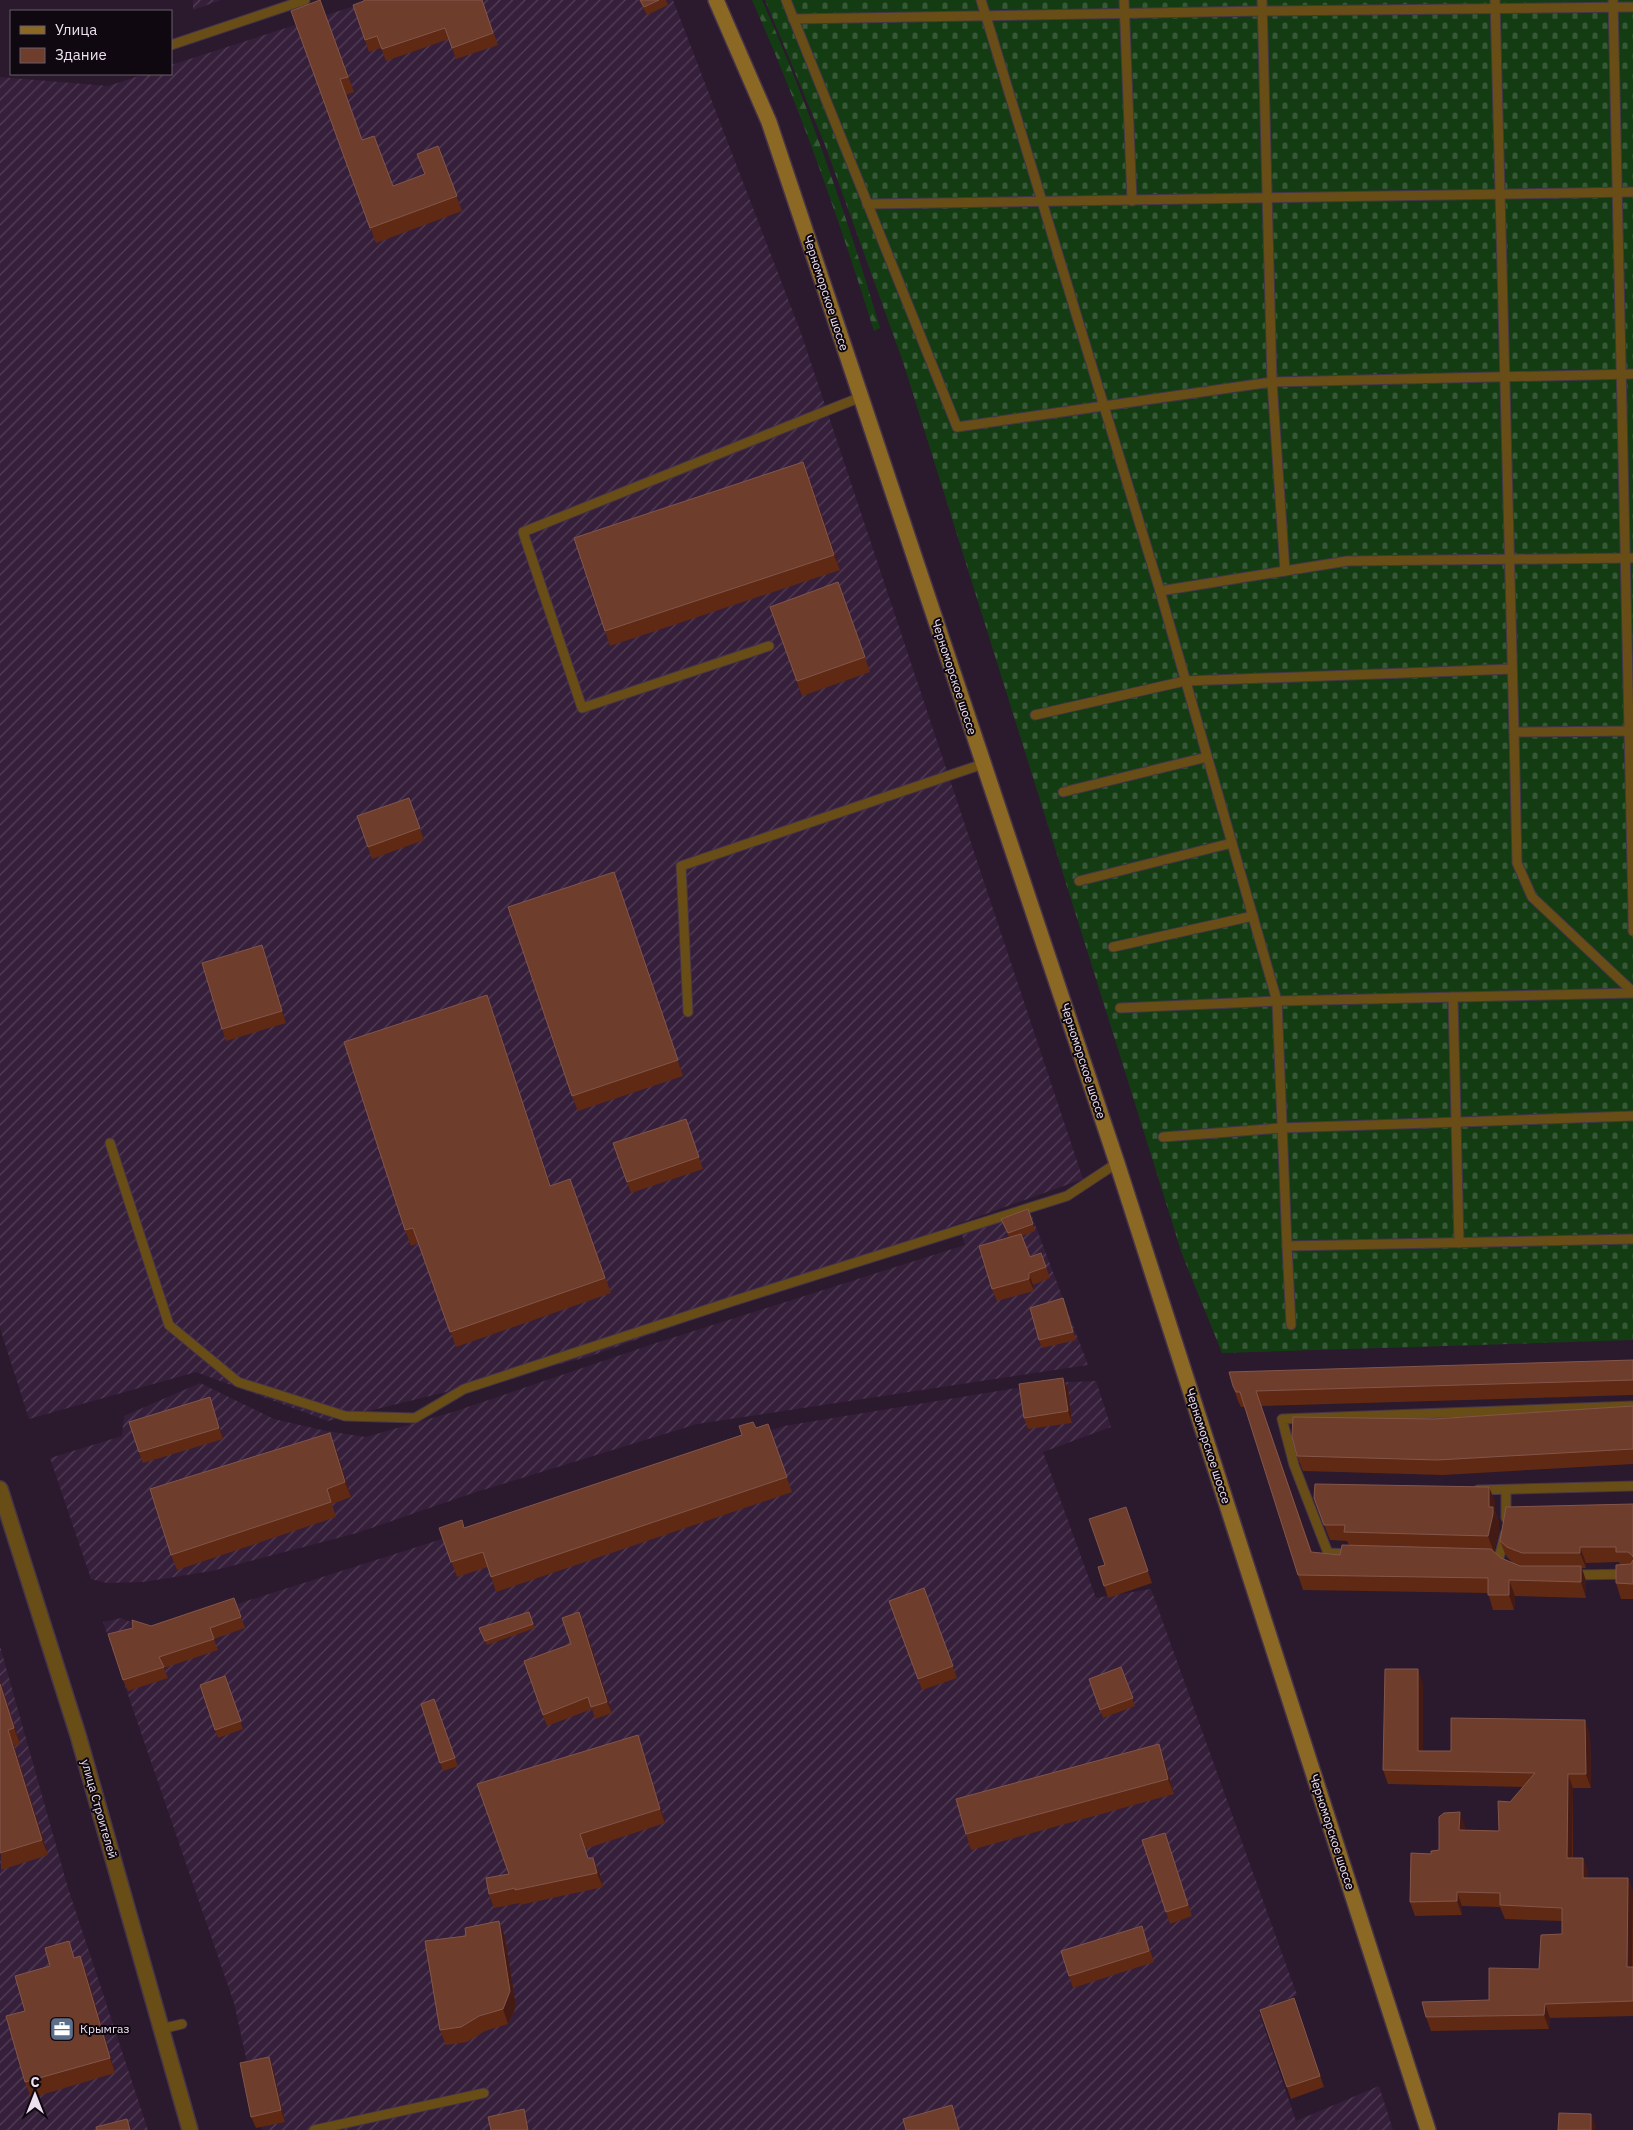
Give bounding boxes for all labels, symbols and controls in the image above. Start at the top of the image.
legend [10,10,172,75]
text: Улица [55,20,97,39]
text: Здание [55,45,107,64]
street label: Черноморское шоссе [801,233,852,353]
street label: Черноморское шоссе [929,617,980,737]
street label: Черноморское шоссе [1058,1001,1109,1121]
street label: Черноморское шоссе [1183,1386,1234,1506]
street label: улица Строителей [78,1758,121,1860]
street label: Черноморское шоссе [1307,1772,1358,1892]
office icon: Крымгаз [49,2016,75,2042]
place label: Крымгаз [80,2021,129,2036]
north arrow [10,2070,60,2120]
text: С [30,2073,40,2091]

